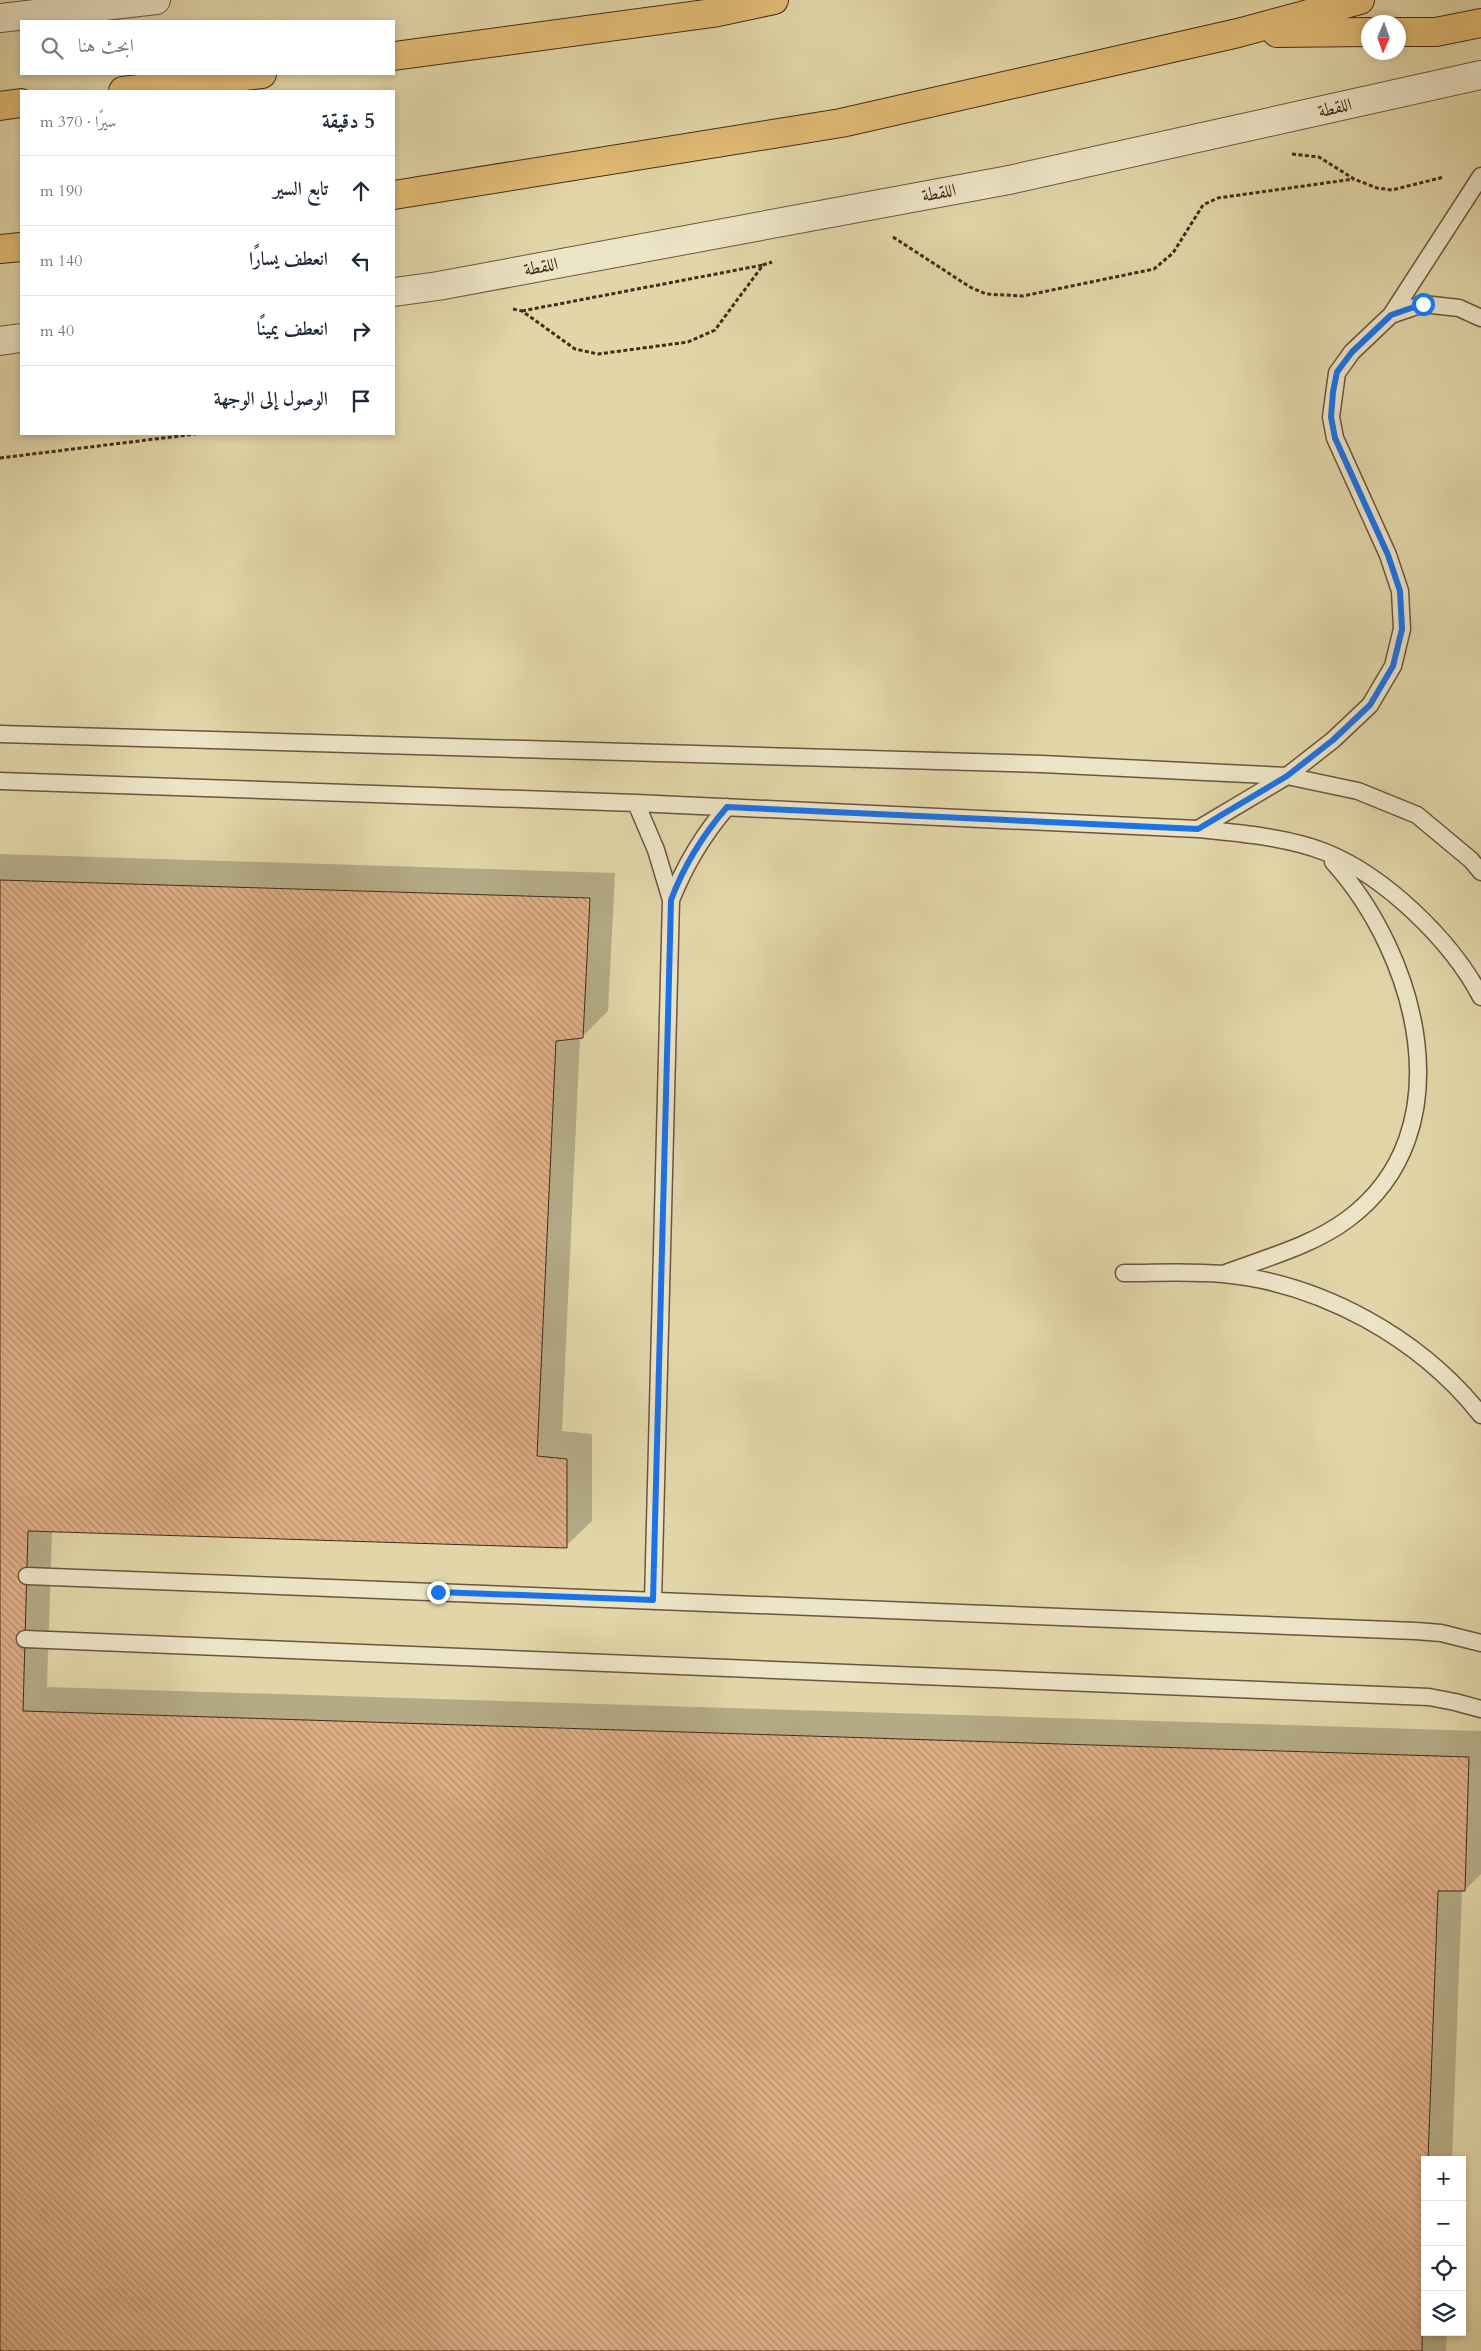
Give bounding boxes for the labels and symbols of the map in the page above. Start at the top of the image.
north arrow [1361,15,1406,60]
street label: اللقطة [1315,92,1355,124]
street label: اللقطة [920,178,958,208]
street label: اللقطة [522,252,560,282]
route start [1412,293,1435,316]
route end [427,1581,450,1604]

